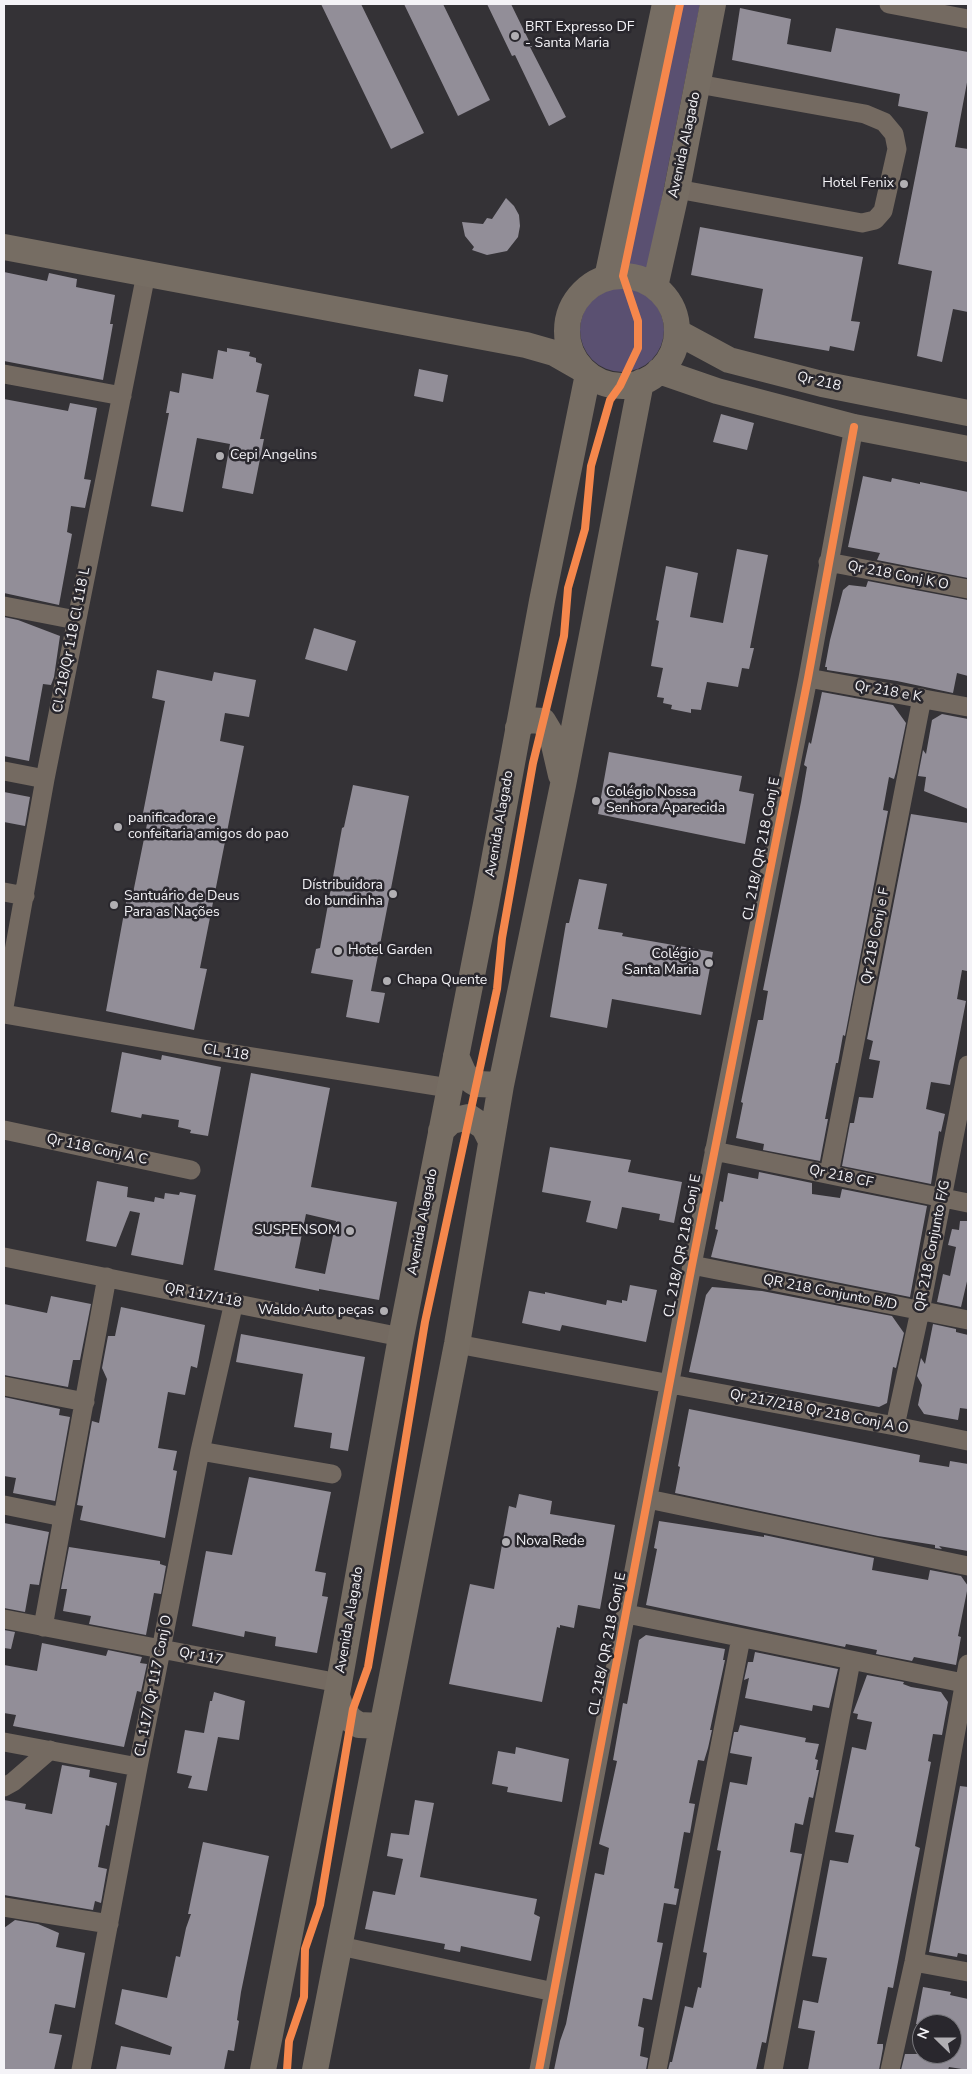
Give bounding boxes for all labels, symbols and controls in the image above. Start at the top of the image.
place label: BRT Expresso DF - Santa Maria [525,20,635,52]
marker: BRT Expresso DF - Santa Maria [509,30,521,42]
street label: Avenida Alagado [666,90,704,200]
place label: Hotel Fenix [822,176,894,192]
marker: Hotel Fenix [898,178,910,190]
street label: Qr 218 [795,369,843,395]
place label: Cepi Angelins [230,448,317,464]
marker: Cepi Angelins [214,450,226,462]
street label: Qr 218 Conj K O [846,558,950,594]
street label: Cl 218/Qr 118 Cl 118 L [50,566,94,714]
street label: Qr 218 e K [853,678,923,706]
street label: Avenida Alagado [482,769,518,879]
street label: CL 218/ QR 218 Conj E [740,776,784,922]
place label: Colégio Nossa Senhora Aparecida [606,785,725,818]
marker: Colégio Nossa Senhora Aparecida [590,795,602,807]
place label: panificadora e confeitaria amigos do pao [128,811,289,844]
marker: panificadora e confeitaria amigos do pao [112,821,124,833]
place label: Dístribuidora do bundinha [302,878,383,910]
street label: Qr 218 Conj e F [858,886,894,986]
marker: Dístribuidora do bundinha [387,888,399,900]
place label: Santuário de Deus Para as Nações [124,889,239,922]
marker: Santuário de Deus Para as Nações [108,899,120,911]
place label: Hotel Garden [348,943,432,959]
marker: Hotel Garden [332,945,344,957]
place label: Colégio Santa Maria [624,947,699,980]
marker: Colégio Santa Maria [703,957,715,969]
place label: Chapa Quente [397,973,487,989]
marker: Chapa Quente [381,975,393,987]
street label: CL 118 [202,1041,250,1065]
street label: Qr 118 Conj A C [45,1131,149,1169]
street label: Qr 218 CF [807,1162,875,1192]
street label: Avenida Alagado [404,1167,442,1277]
street label: CL 218/ QR 218 Conj E [661,1173,705,1319]
street label: QR 218 Conjunto F/G [912,1179,954,1313]
place label: SUSPENSOM [254,1223,340,1239]
marker: SUSPENSOM [344,1225,356,1237]
street label: QR 218 Conjunto B/D [761,1272,899,1314]
street label: QR 117/118 [163,1280,243,1312]
place label: Waldo Auto peças [258,1303,374,1319]
marker: Waldo Auto peças [378,1305,390,1317]
street label: Qr 217/218 Qr 218 Conj A O [728,1386,910,1438]
place label: Nova Rede [516,1534,584,1550]
marker: Nova Rede [500,1536,512,1548]
street label: Avenida Alagado [332,1565,368,1675]
street label: CL 218/ QR 218 Conj E [586,1571,630,1717]
street label: CL 117/ Qr 117 Conj O [132,1614,176,1758]
street label: Qr 117 [178,1645,224,1669]
north arrow [912,2014,962,2064]
text: N [913,2025,934,2042]

